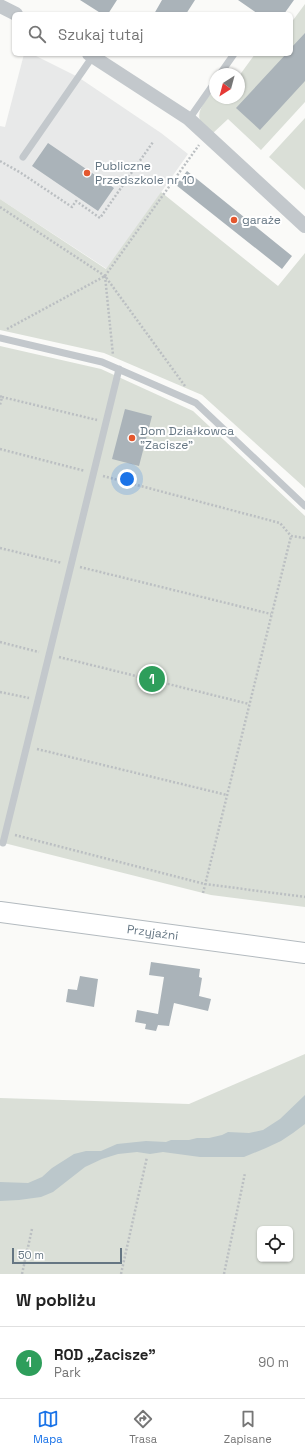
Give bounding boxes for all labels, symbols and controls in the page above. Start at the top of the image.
search box [12,12,293,56]
icon: search [26,23,48,45]
text: Szukaj tutaj [58,25,144,44]
north arrow [209,68,245,104]
place label: Publiczne Przedszkole nr 10 [95,158,195,188]
marker: Publiczne Przedszkole nr 10 [82,168,92,178]
place label: garaże [242,212,281,228]
marker: garaże [229,215,239,225]
place label: Dom Działkowca "Zacisze" [140,423,234,453]
marker: Dom Działkowca "Zacisze" [127,433,137,443]
your location [117,469,137,489]
pin: 1 [139,664,165,694]
street label: Przyjaźni [126,921,179,944]
map controls [257,1226,293,1262]
button: locate [257,1226,293,1262]
scale bar [12,1246,122,1265]
text: 50 m [18,1248,44,1262]
text: W pobliżu [16,1289,96,1311]
text: ROD „Zacisze” [54,1345,156,1364]
text: 1 [26,1354,32,1371]
text: 90 m [258,1354,289,1371]
text: Park [54,1364,81,1381]
tab: Mapa [33,1408,63,1446]
tab: Trasa [129,1408,157,1446]
tab: Zapisane [224,1408,272,1446]

